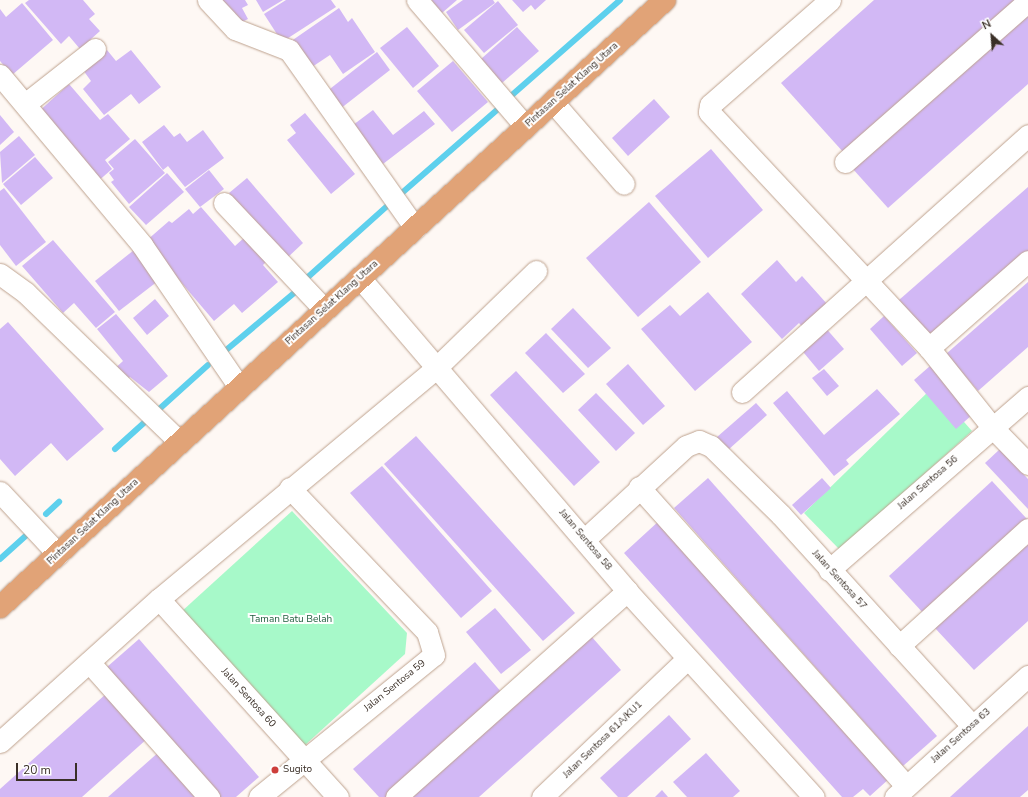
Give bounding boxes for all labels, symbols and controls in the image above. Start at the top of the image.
north arrow [972,16,1012,56]
text: N [980,16,994,33]
street label: Pintasan Selat Klang Utara [523,40,621,130]
street label: Pintasan Selat Klang Utara [283,258,381,348]
street label: Jalan Sentosa 56 [895,454,961,512]
street label: Pintasan Selat Klang Utara [45,476,141,568]
street label: Jalan Sentosa 58 [556,507,614,573]
street label: Jalan Sentosa 57 [809,548,869,612]
park label: Taman Batu Belah [250,614,332,626]
street label: Jalan Sentosa 59 [362,657,428,715]
street label: Jalan Sentosa 60 [218,666,278,730]
street label: Jalan Sentosa 61A/KU1 [561,699,645,781]
street label: Jalan Sentosa 63 [929,706,993,766]
scale bar [18,755,79,781]
text: 20 m [23,762,51,778]
place label: Sugito [283,764,312,776]
marker: Sugito [270,765,280,775]

